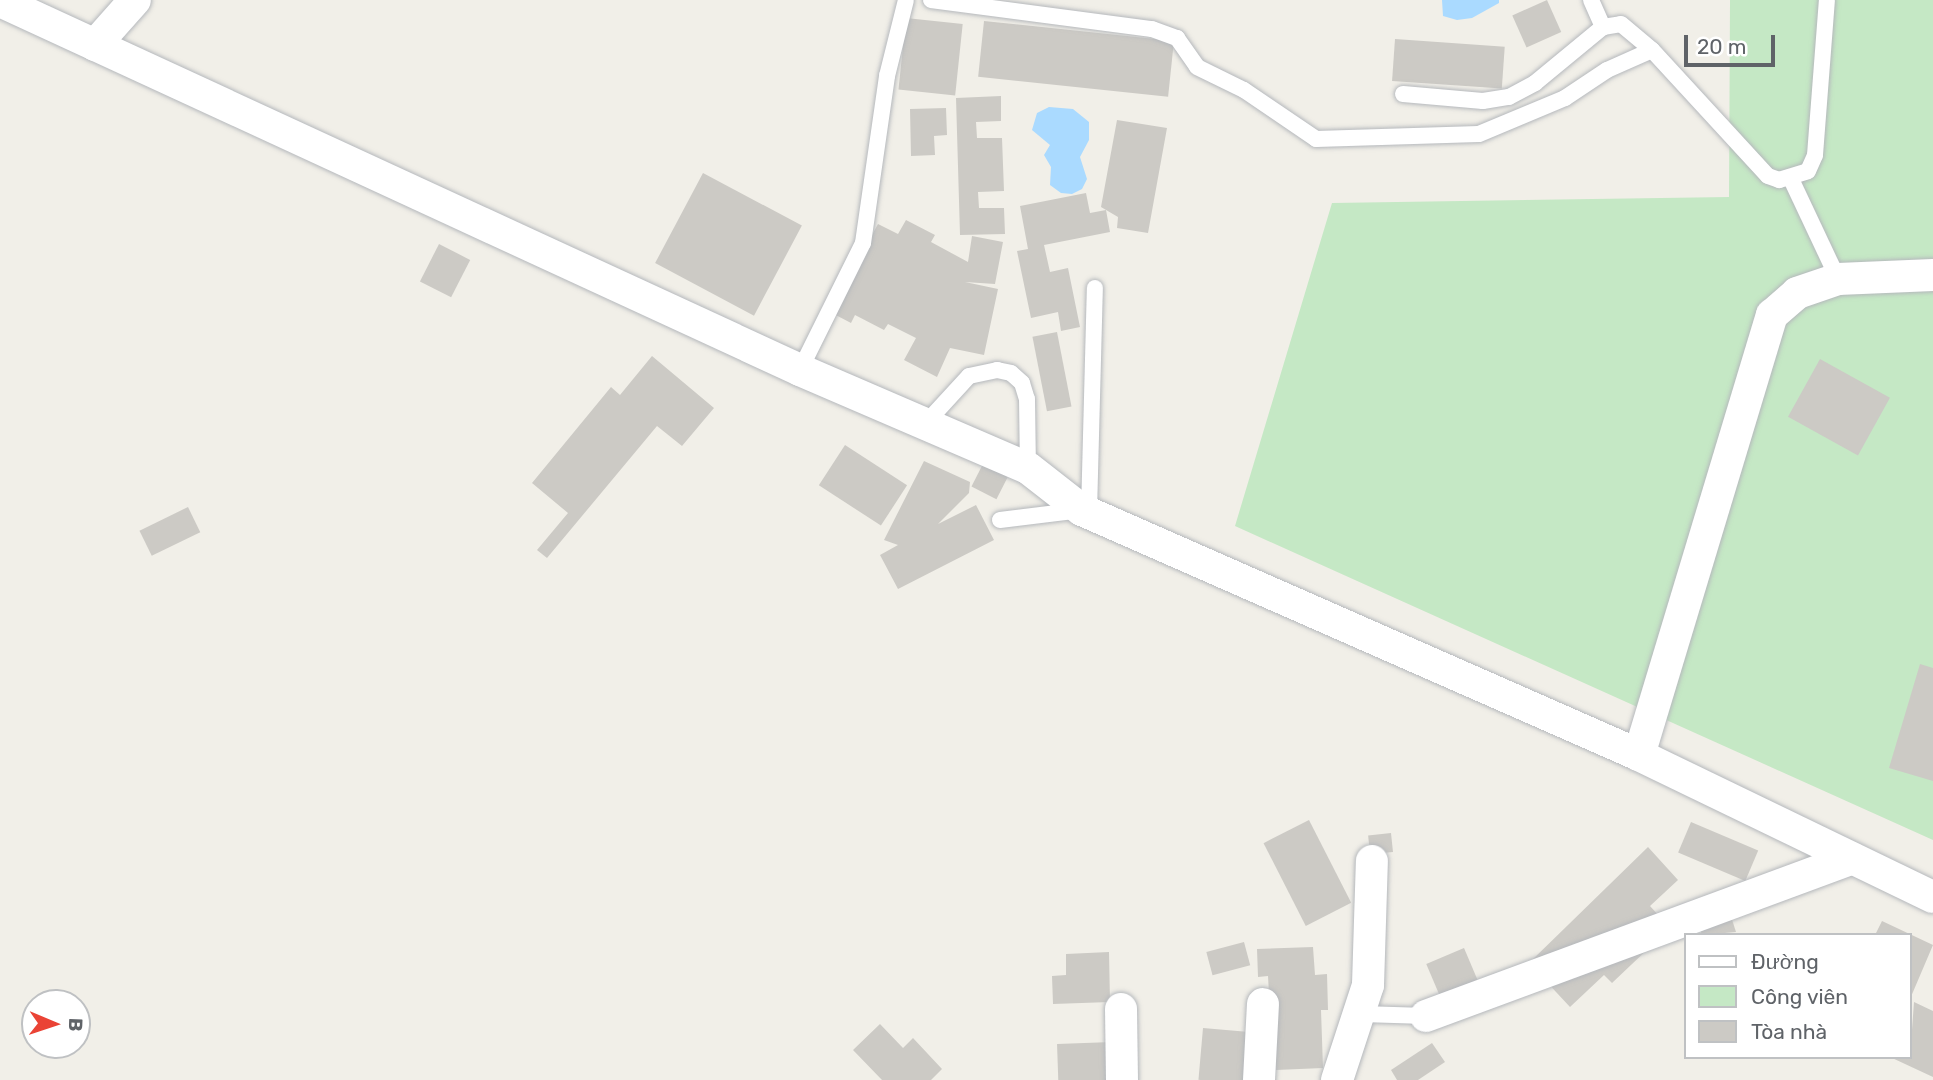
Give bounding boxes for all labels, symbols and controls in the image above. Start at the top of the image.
scale bar [1688,21,1779,65]
text: 20 m [1697,34,1746,59]
legend [1685,933,1912,1059]
text: Đường [1751,949,1819,974]
text: Công viên [1751,984,1848,1009]
north arrow [21,989,91,1059]
text: B [64,1018,87,1032]
text: Tòa nhà [1751,1019,1827,1044]

